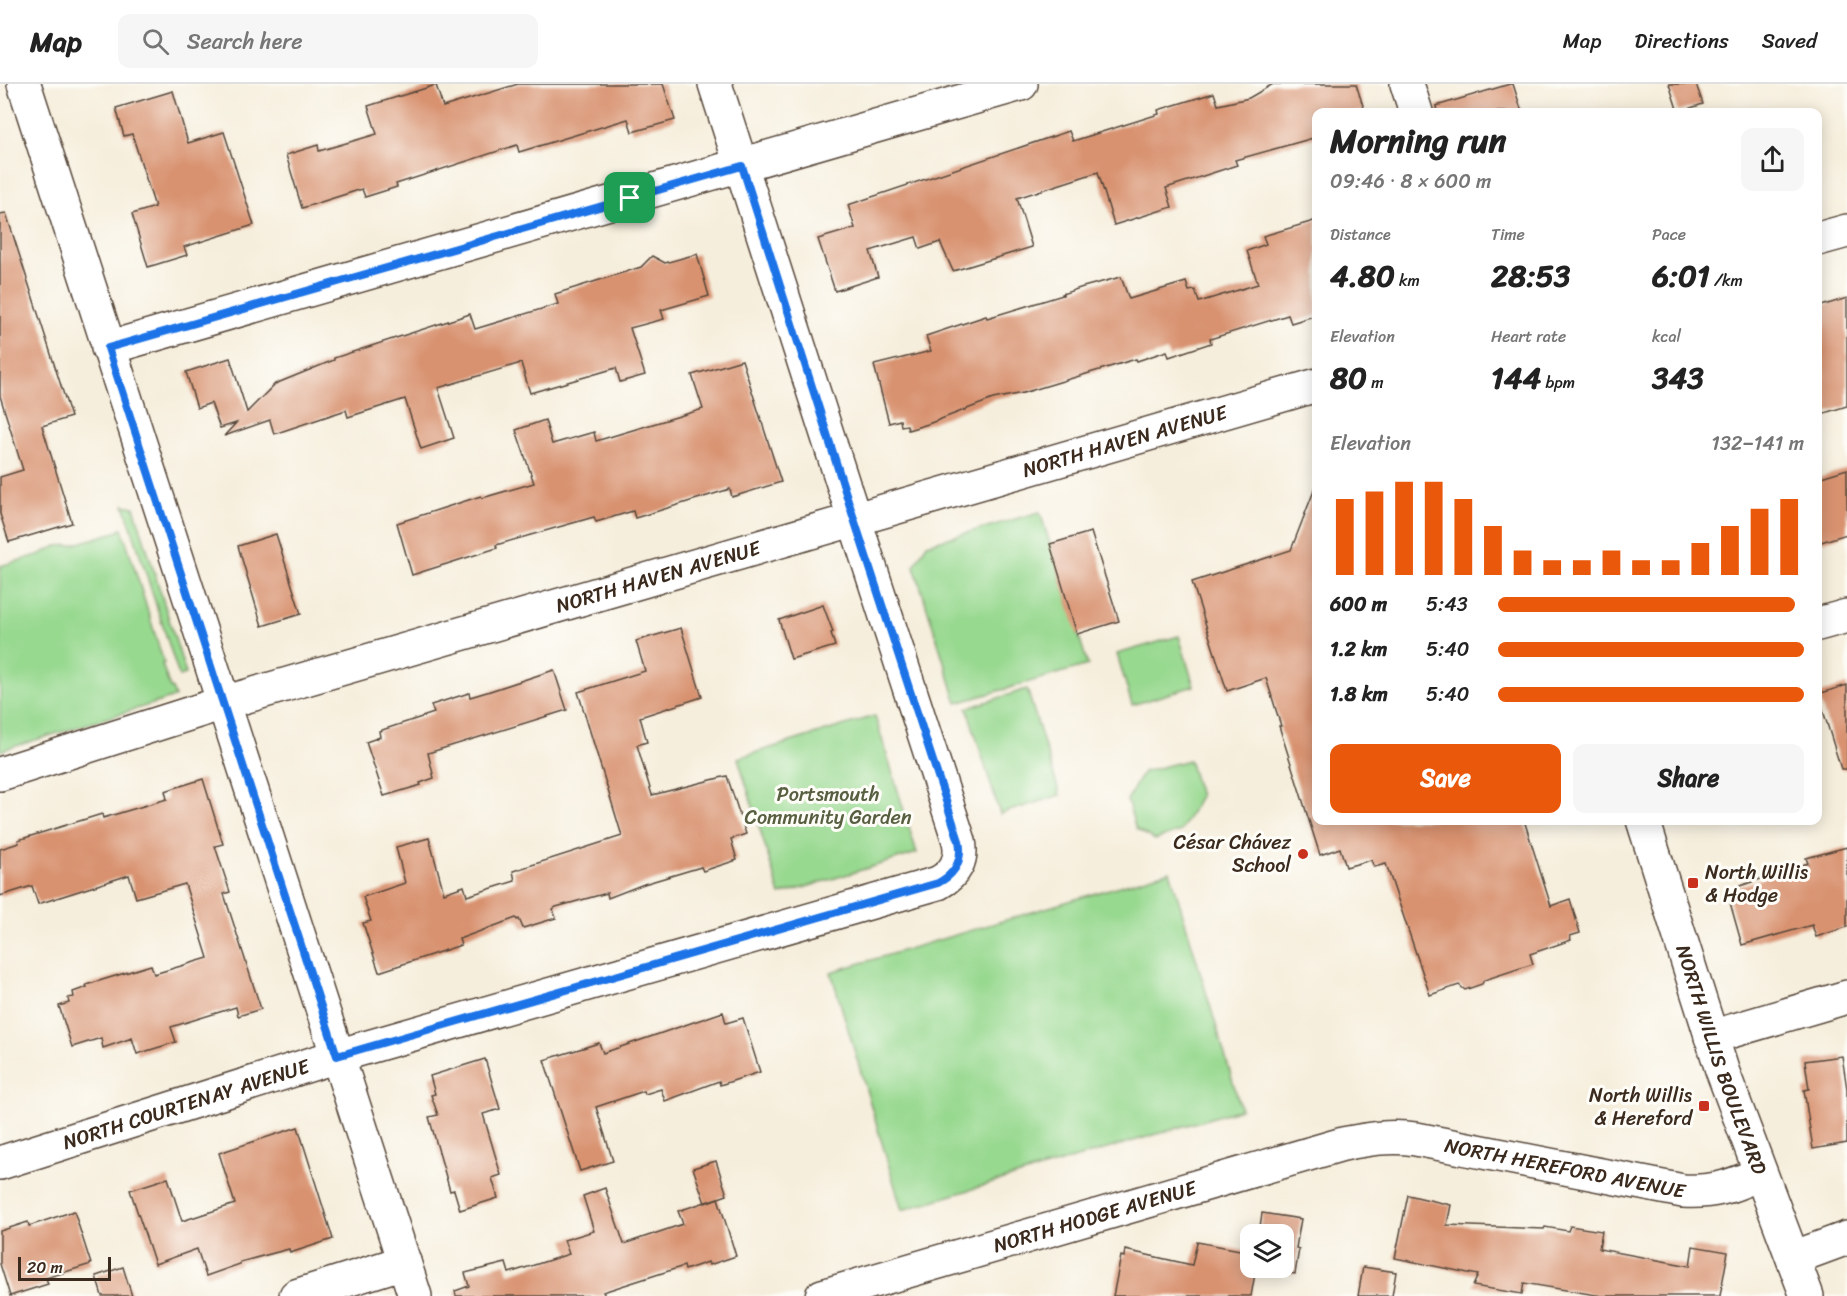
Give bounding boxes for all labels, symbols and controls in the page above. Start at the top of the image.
search box [118,14,538,68]
text: Map [30,17,82,66]
text: Search here [187,22,303,61]
text: Map [1563,22,1601,60]
text: Directions [1634,22,1729,60]
text: Saved [1762,22,1817,60]
icon: search [139,25,172,58]
text: Morning run [1330,112,1506,170]
button: share [1741,128,1804,191]
text: 09:46 · 8 × 600 m [1330,164,1491,199]
pin [604,172,655,223]
icon: arrive [613,181,646,214]
text: Distance [1330,220,1391,249]
text: Time [1491,220,1525,249]
text: Pace [1652,220,1686,249]
text: 4.80 [1330,249,1395,303]
text: 28:53 [1491,249,1570,303]
text: 6:01 [1652,249,1710,303]
text: km [1395,266,1420,295]
text: /km [1710,266,1743,295]
text: Elevation [1330,322,1395,351]
text: Heart rate [1491,322,1566,351]
text: kcal [1652,322,1681,351]
text: 80 [1330,351,1367,405]
text: 144 [1491,351,1541,405]
text: 343 [1652,351,1704,405]
text: m [1367,368,1384,397]
text: bpm [1541,368,1575,397]
street label: NORTH HAVEN AVENUE [1018,394,1233,487]
text: Elevation [1330,426,1411,461]
text: 132–141 m [1711,426,1804,461]
street label: NORTH HAVEN AVENUE [552,530,766,623]
text: 600 m [1330,587,1387,622]
text: 5:43 [1426,587,1468,622]
text: 1.2 km [1330,632,1387,667]
text: 5:40 [1426,632,1469,667]
text: 1.8 km [1330,677,1388,712]
text: 5:40 [1426,677,1469,712]
button: Save [1330,744,1561,813]
button: Share [1573,744,1804,813]
park label: Portsmouth Community Garden [744,777,912,835]
place label: César Chávez School [1174,825,1291,883]
marker: César Chávez School [1296,847,1310,861]
place label: North Willis & Hodge [1705,855,1809,913]
marker: North Willis & Hodge [1686,876,1700,890]
street label: NORTH WILLIS BOULEVARD [1666,940,1777,1179]
street label: NORTH COURTENAY AVENUE [58,1048,315,1160]
place label: North Willis & Hereford [1589,1078,1693,1136]
marker: North Willis & Hereford [1697,1099,1711,1113]
street label: NORTH HEREFORD AVENUE [1442,1127,1690,1209]
street label: NORTH HODGE AVENUE [989,1170,1202,1263]
map controls [1240,1224,1294,1278]
button: layers [1240,1224,1294,1278]
text: 20 m [27,1253,63,1282]
scale bar [18,1254,111,1282]

